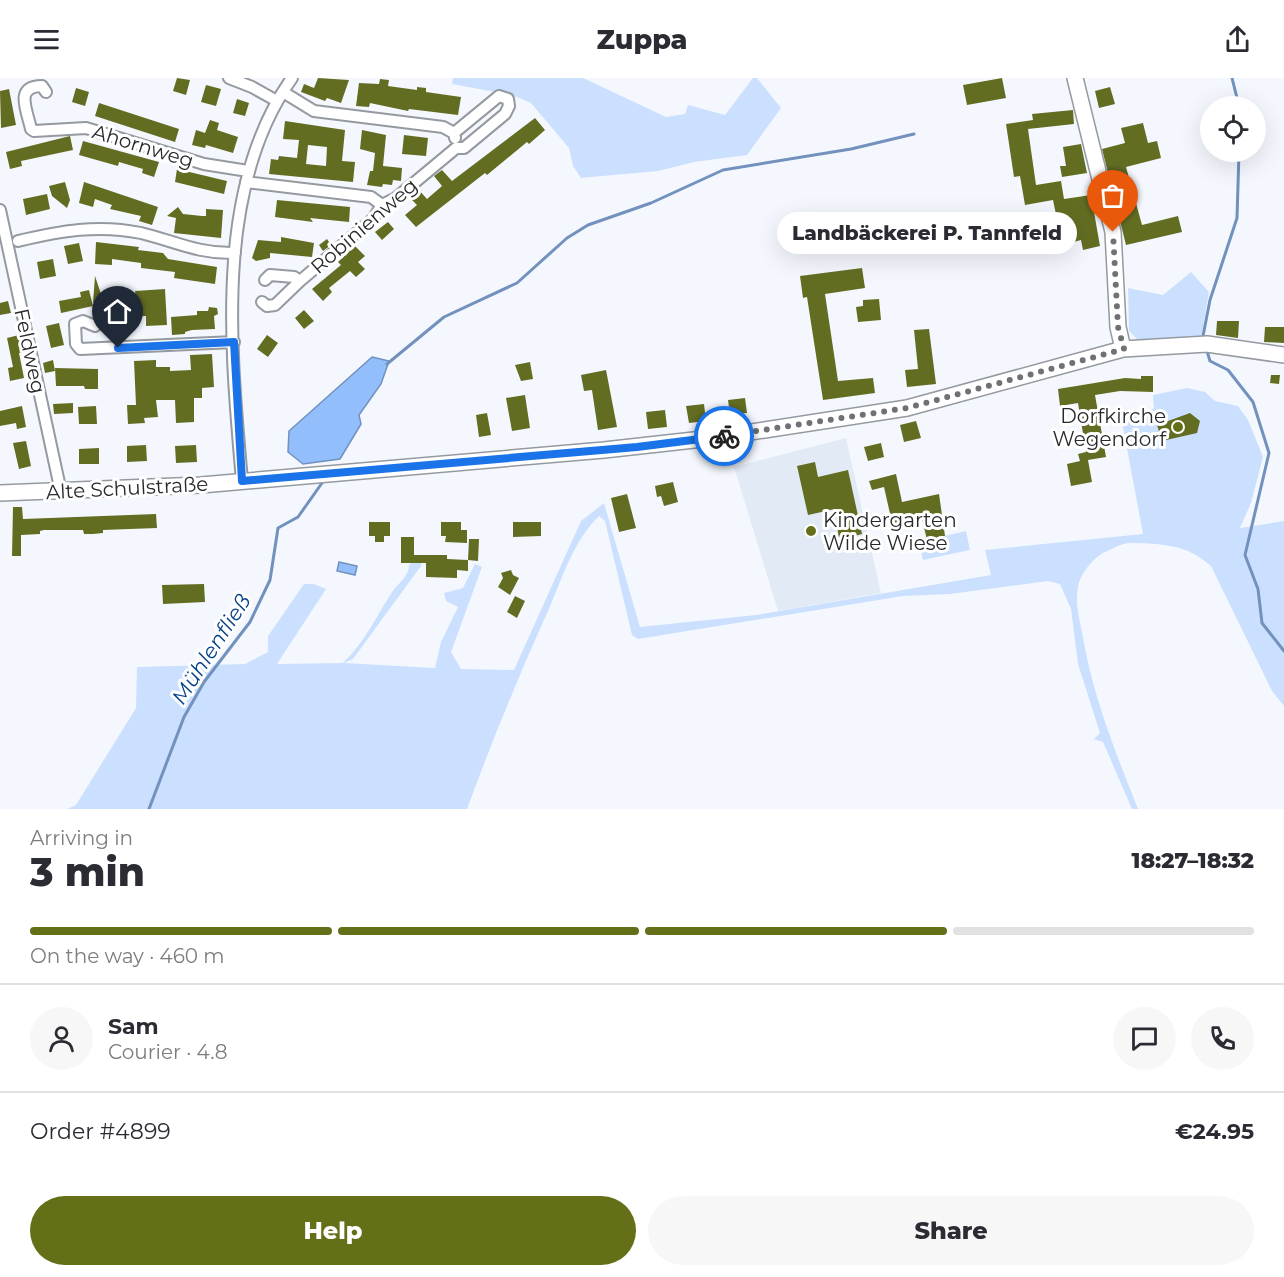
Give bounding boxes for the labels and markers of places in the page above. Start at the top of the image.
pin [1087,170,1138,232]
callout: Landbäckerei P. Tannfeld [777,211,1077,253]
pin [92,286,143,348]
place label: Dorfkirche Wegendorf [1053,404,1167,451]
marker: Dorfkirche Wegendorf [1171,420,1185,434]
place label: Kindergarten Wilde Wiese [823,508,957,555]
marker: Kindergarten Wilde Wiese [804,524,818,538]

